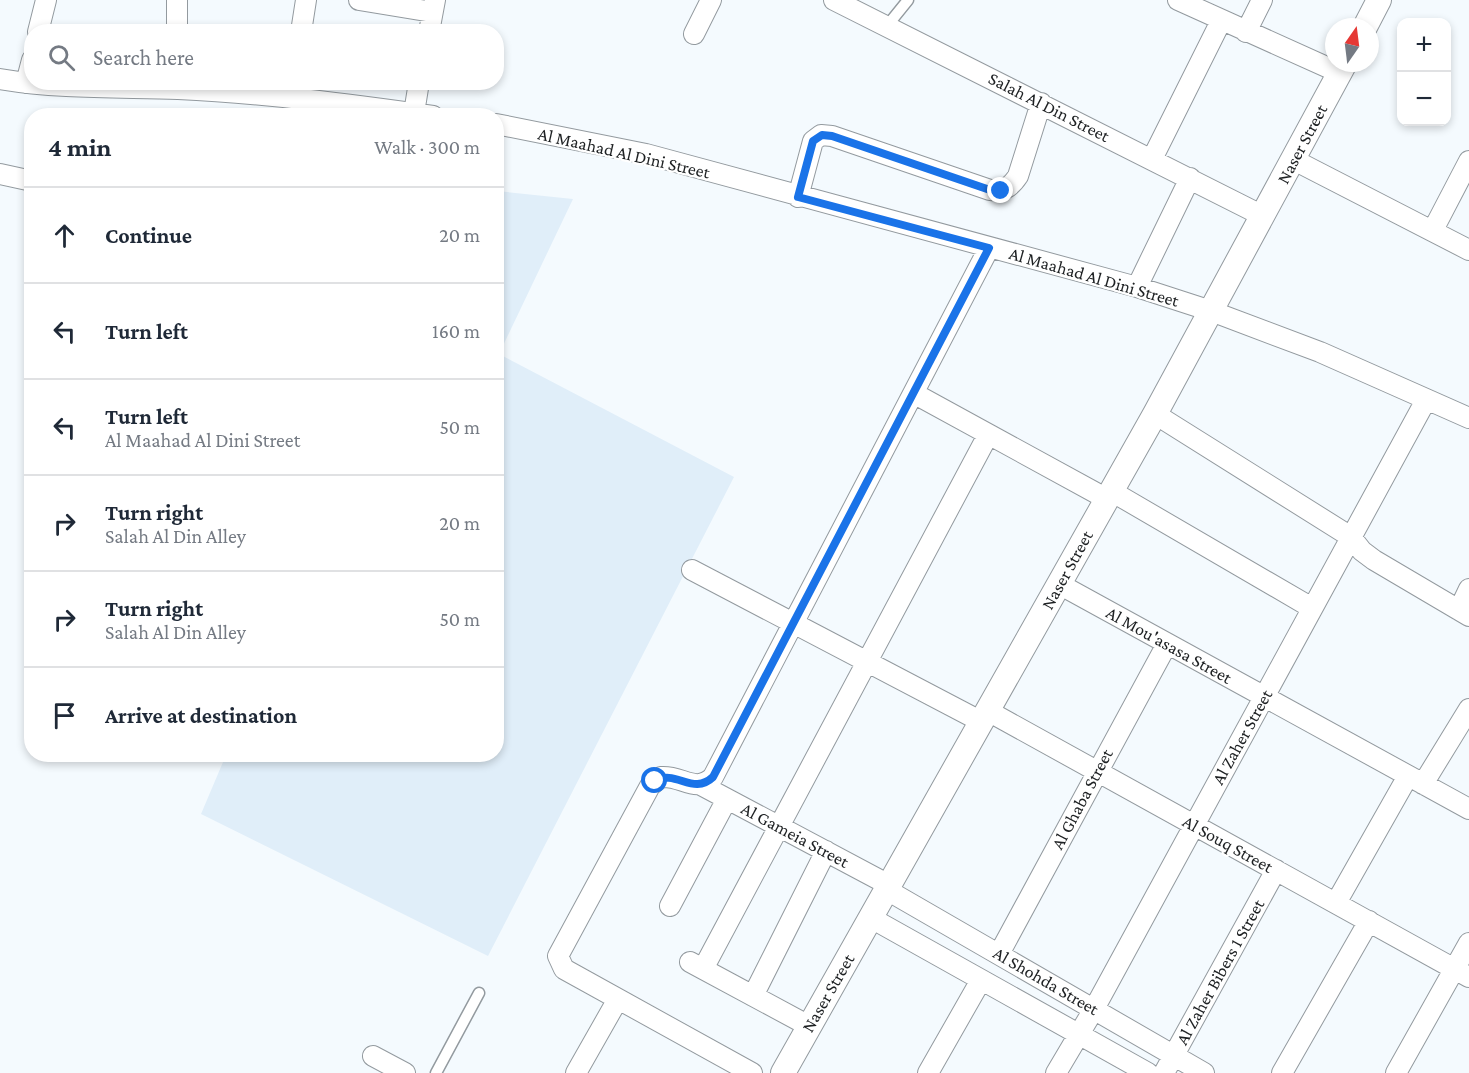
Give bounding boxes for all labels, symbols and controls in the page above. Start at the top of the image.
north arrow [1325,18,1379,72]
map controls [1397,18,1451,126]
button: + [1397,18,1451,72]
search box [24,24,504,90]
icon: search [45,41,78,74]
text: Search here [93,45,194,70]
street label: Salah Al Din Street [985,68,1114,147]
button: − [1397,72,1451,126]
street label: Naser Street [1273,100,1332,187]
street label: Al Maahad Al Dini Street [536,123,713,183]
text: 4 min [48,133,112,162]
text: Walk · 300 m [374,136,480,158]
route end [987,177,1013,203]
icon: ahead [48,219,81,252]
text: Continue [105,223,192,248]
text: 20 m [439,224,480,246]
street label: Al Maahad Al Dini Street [1007,243,1182,311]
icon: left [48,315,81,348]
text: Turn left [105,319,188,344]
text: 160 m [432,320,480,342]
text: Turn left [105,404,188,429]
icon: left [48,411,81,444]
text: 50 m [439,416,480,438]
text: Al Maahad Al Dini Street [105,429,300,451]
text: Turn right [105,500,203,525]
icon: right [48,507,81,540]
text: 20 m [439,512,480,534]
text: Salah Al Din Alley [105,525,246,547]
street label: Naser Street [1037,526,1097,613]
text: Turn right [105,596,203,621]
street label: Al Mou'asasa Street [1103,602,1236,688]
icon: right [48,603,81,636]
text: 50 m [439,608,480,630]
text: Salah Al Din Alley [105,621,246,643]
street label: Al Zaher Street [1208,685,1277,788]
icon: arrive [48,699,81,732]
text: Arrive at destination [105,703,297,728]
street label: Al Ghaba Street [1047,744,1117,853]
route start [641,767,667,793]
street label: Al Gameia Street [738,798,853,872]
street label: Al Souq Street [1179,811,1277,877]
street label: Al Zaher Bibers 1 Street [1172,895,1269,1048]
street label: Al Shohda Street [990,943,1103,1020]
street label: Naser Street [798,949,859,1036]

